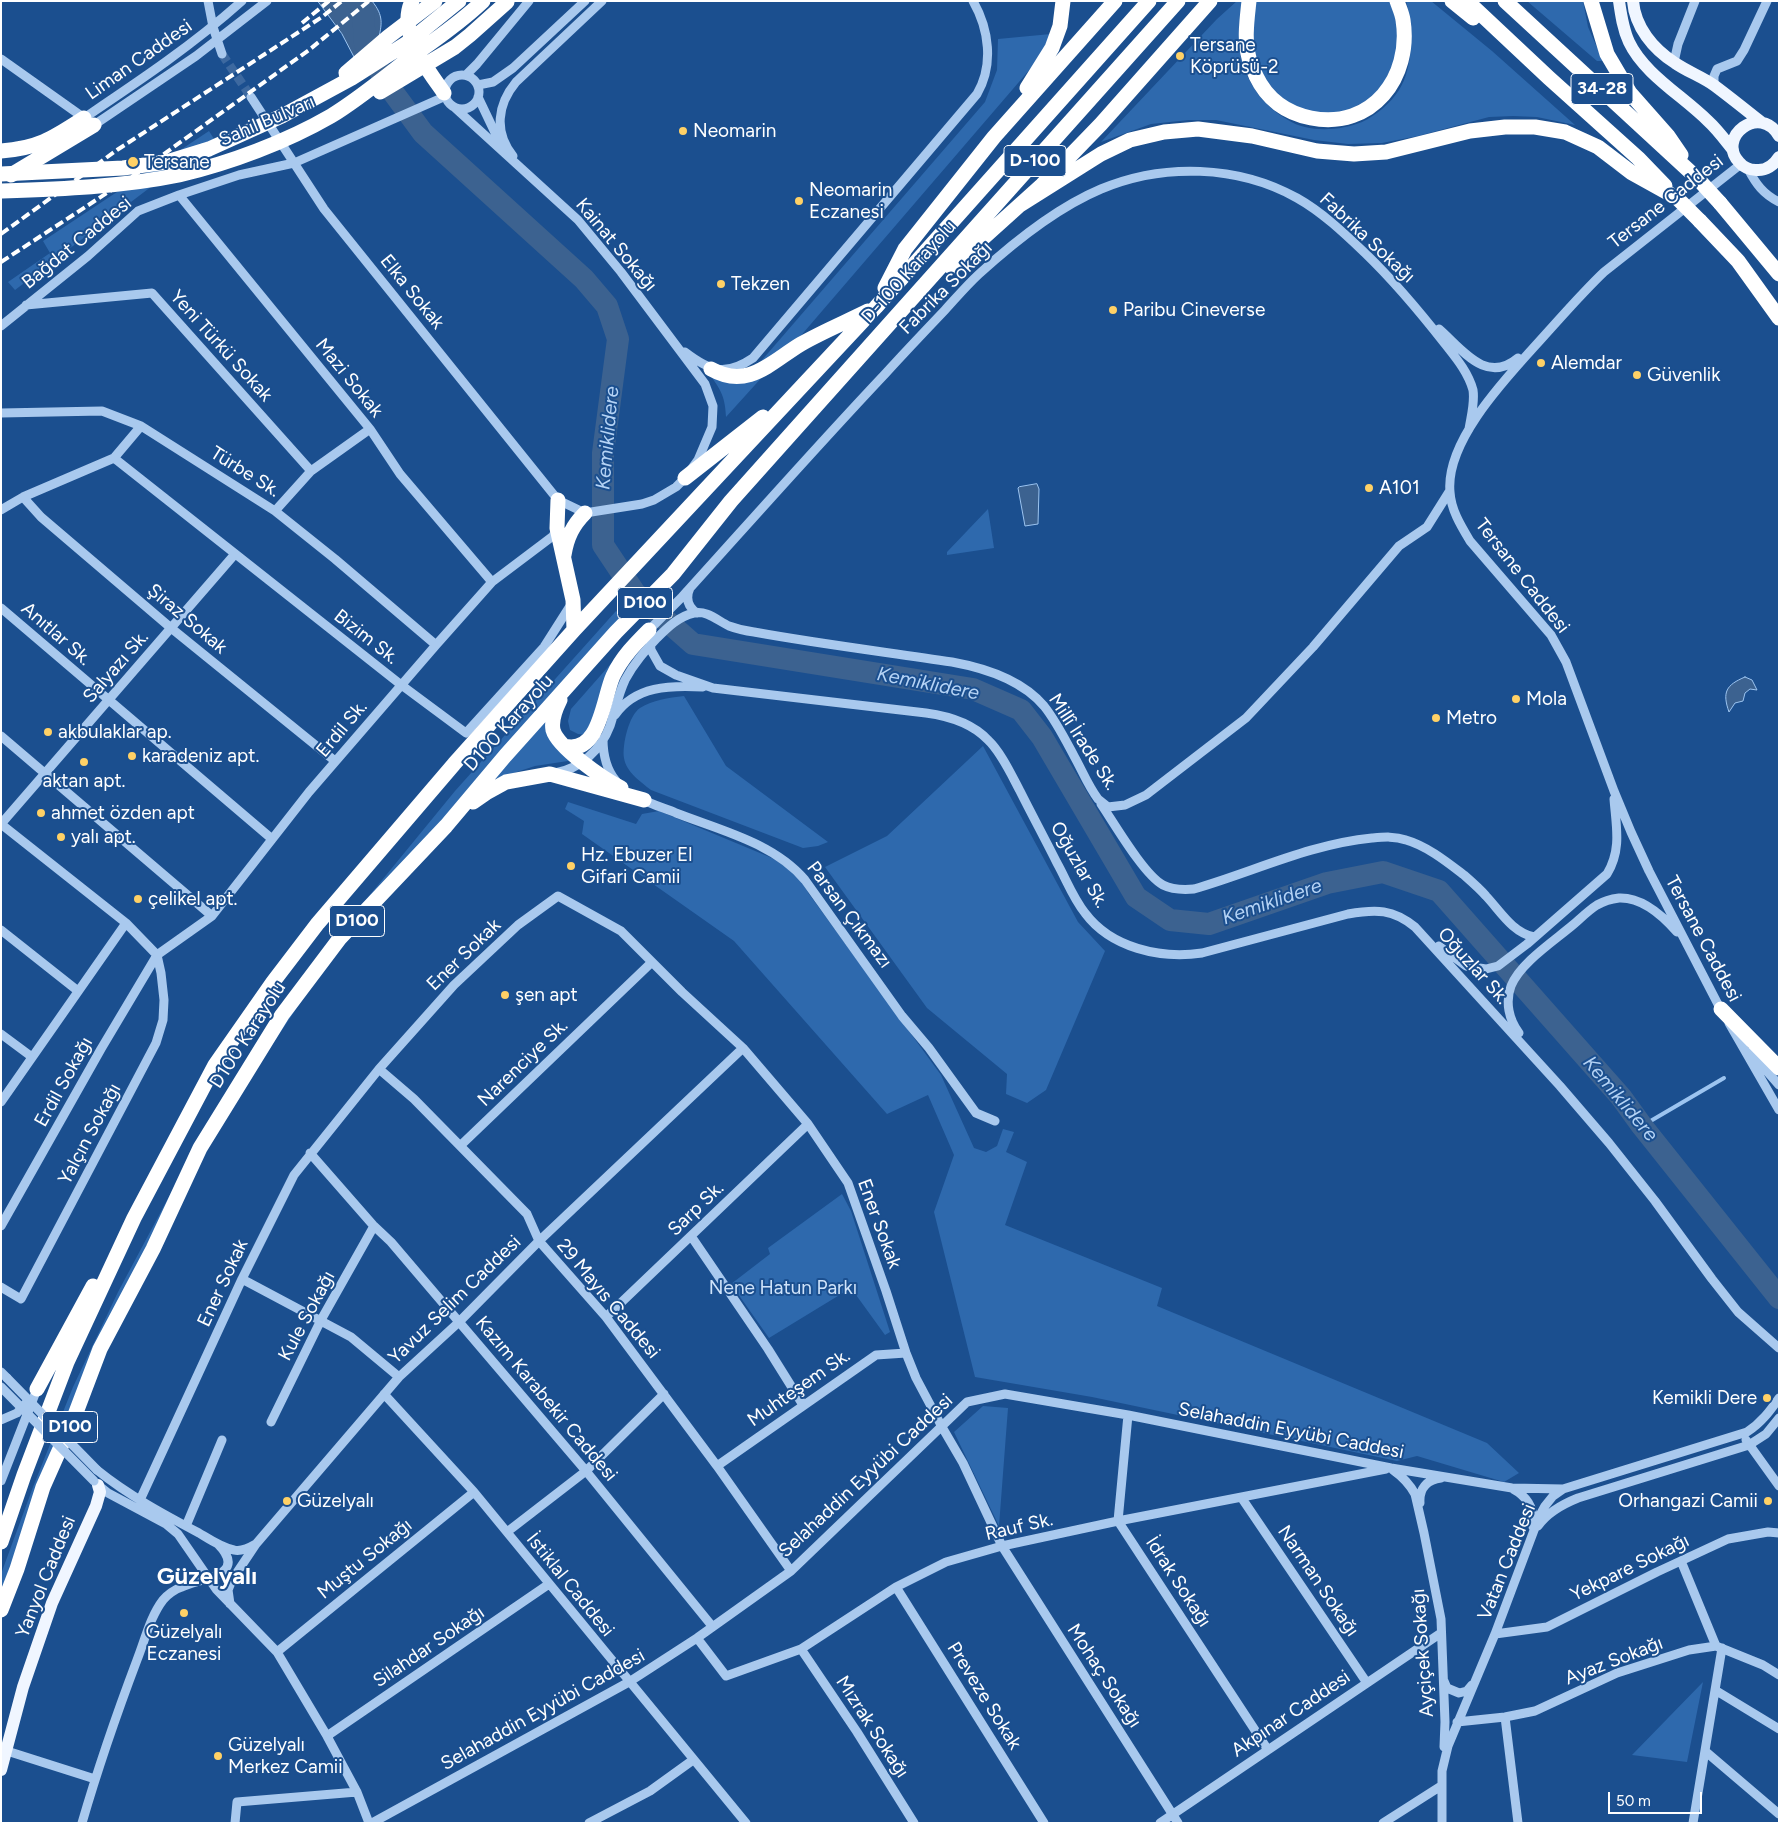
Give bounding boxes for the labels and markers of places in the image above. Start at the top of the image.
place label: Tersane Köprüsü-2 [1190,34,1279,78]
marker: Tersane Köprüsü-2 [1174,50,1186,62]
place label: Neomarin [693,120,776,142]
marker: Neomarin [677,125,689,137]
place label: Tersane [144,151,210,173]
marker: Tersane [126,155,140,169]
place label: Neomarin Eczanesi [809,179,892,223]
marker: Neomarin Eczanesi [793,195,805,207]
place label: Tekzen [731,273,790,295]
marker: Tekzen [715,278,727,290]
place label: Paribu Cineverse [1123,299,1265,321]
marker: Paribu Cineverse [1107,304,1119,316]
place label: Alemdar [1551,352,1622,374]
marker: Alemdar [1535,357,1547,369]
place label: Güvenlik [1647,364,1720,386]
marker: Güvenlik [1631,369,1643,381]
place label: A101 [1379,477,1420,499]
marker: A101 [1363,482,1375,494]
place label: Mola [1526,688,1567,710]
marker: Mola [1510,693,1522,705]
place label: Metro [1446,707,1497,729]
marker: Metro [1430,712,1442,724]
place label: akbulaklar ap. [58,721,172,743]
marker: akbulaklar ap. [42,726,54,738]
place label: karadeniz apt. [142,745,259,767]
marker: karadeniz apt. [126,750,138,762]
marker: aktan apt. [78,756,90,768]
place label: aktan apt. [42,770,126,792]
place label: ahmet özden apt [51,802,195,824]
marker: ahmet özden apt [35,807,47,819]
place label: yalı apt. [71,826,136,848]
marker: yalı apt. [55,831,67,843]
place label: Hz. Ebuzer El Gifari Camii [581,844,692,888]
marker: Hz. Ebuzer El Gifari Camii [565,860,577,872]
place label: çelikel apt. [148,888,238,910]
marker: çelikel apt. [132,893,144,905]
place label: şen apt [515,984,578,1006]
marker: şen apt [499,989,511,1001]
place label: Kemikli Dere [1652,1387,1757,1409]
marker: Kemikli Dere [1761,1392,1773,1404]
place label: Güzelyalı [297,1490,374,1512]
place label: Orhangazi Camii [1618,1490,1758,1512]
marker: Güzelyalı [281,1495,293,1507]
marker: Orhangazi Camii [1762,1495,1774,1507]
marker: Güzelyalı Eczanesi [178,1607,190,1619]
place label: Güzelyalı Eczanesi [146,1621,222,1665]
place label: Güzelyalı Merkez Camii [228,1734,343,1778]
marker: Güzelyalı Merkez Camii [212,1750,224,1762]

